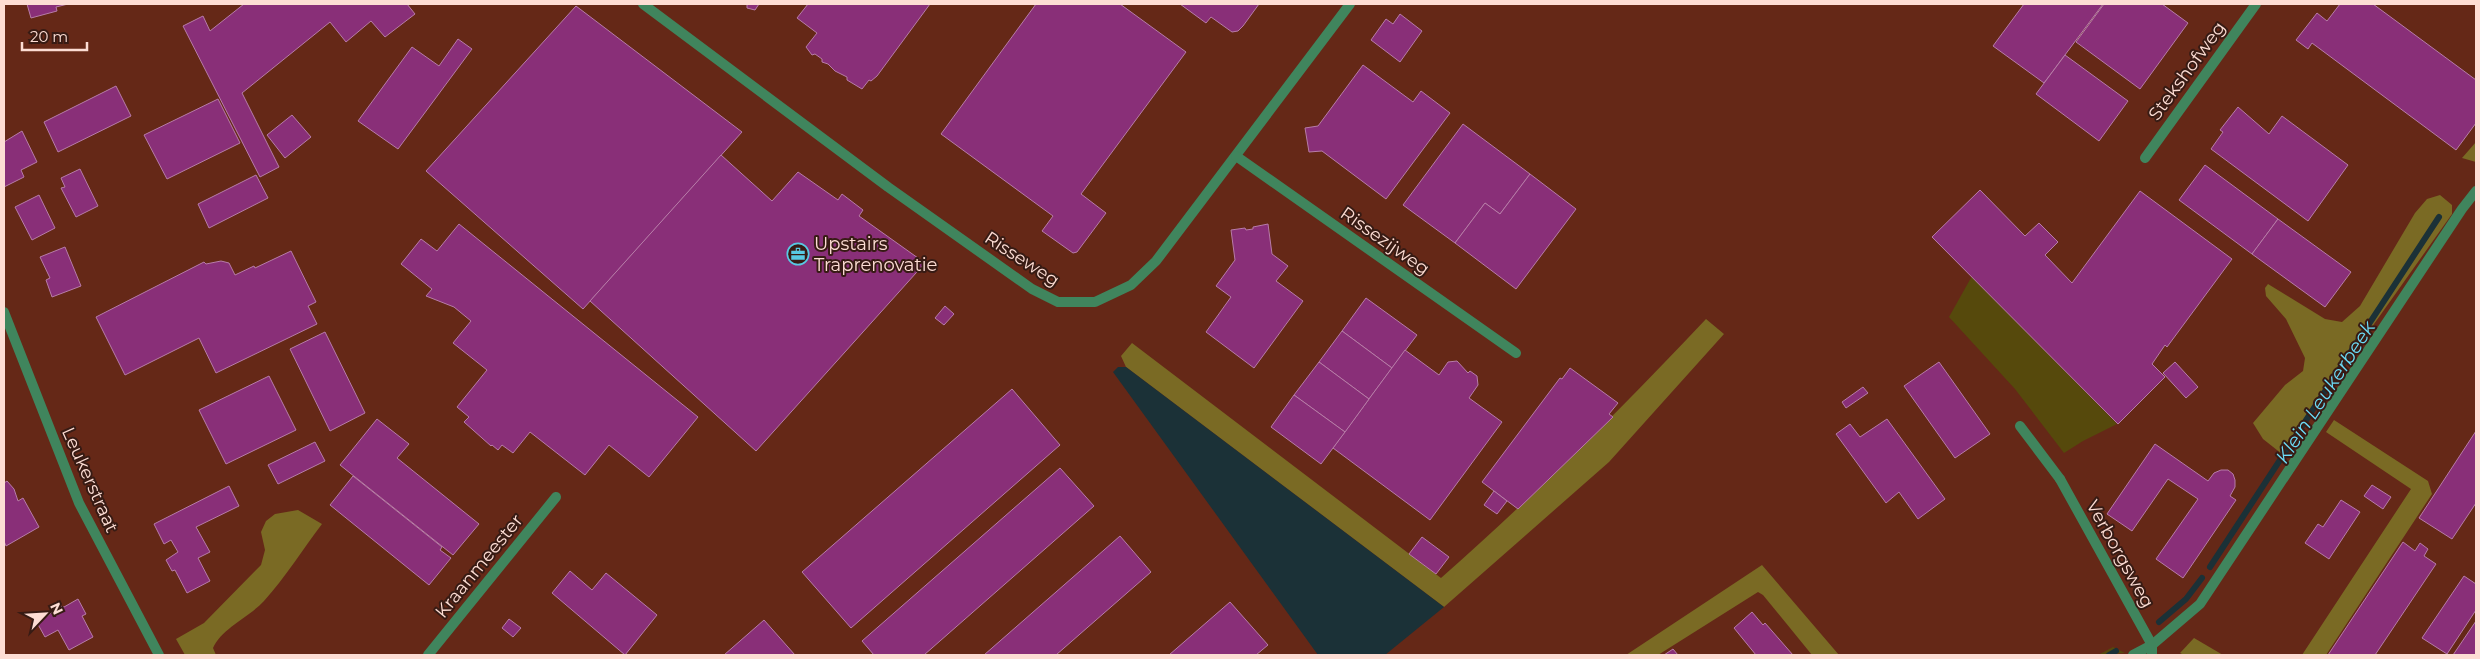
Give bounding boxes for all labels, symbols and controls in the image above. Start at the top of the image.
street label: Stekshofweg [2144,17,2230,125]
scale bar [22,20,88,52]
text: 20 m [30,27,68,46]
street label: Rissezijweg [1336,202,1434,280]
street label: Risseweg [980,227,1064,291]
place label: Upstairs Traprenovatie [814,233,938,276]
office icon: Upstairs Traprenovatie [786,242,810,266]
water label: Klein Leukerbeek [2271,316,2380,468]
street label: Leukerstraat [57,424,123,536]
street label: Verborgsweg [2081,496,2159,612]
street label: Kraanmeester [430,510,528,622]
north arrow [20,589,70,639]
text: N [46,600,67,617]

